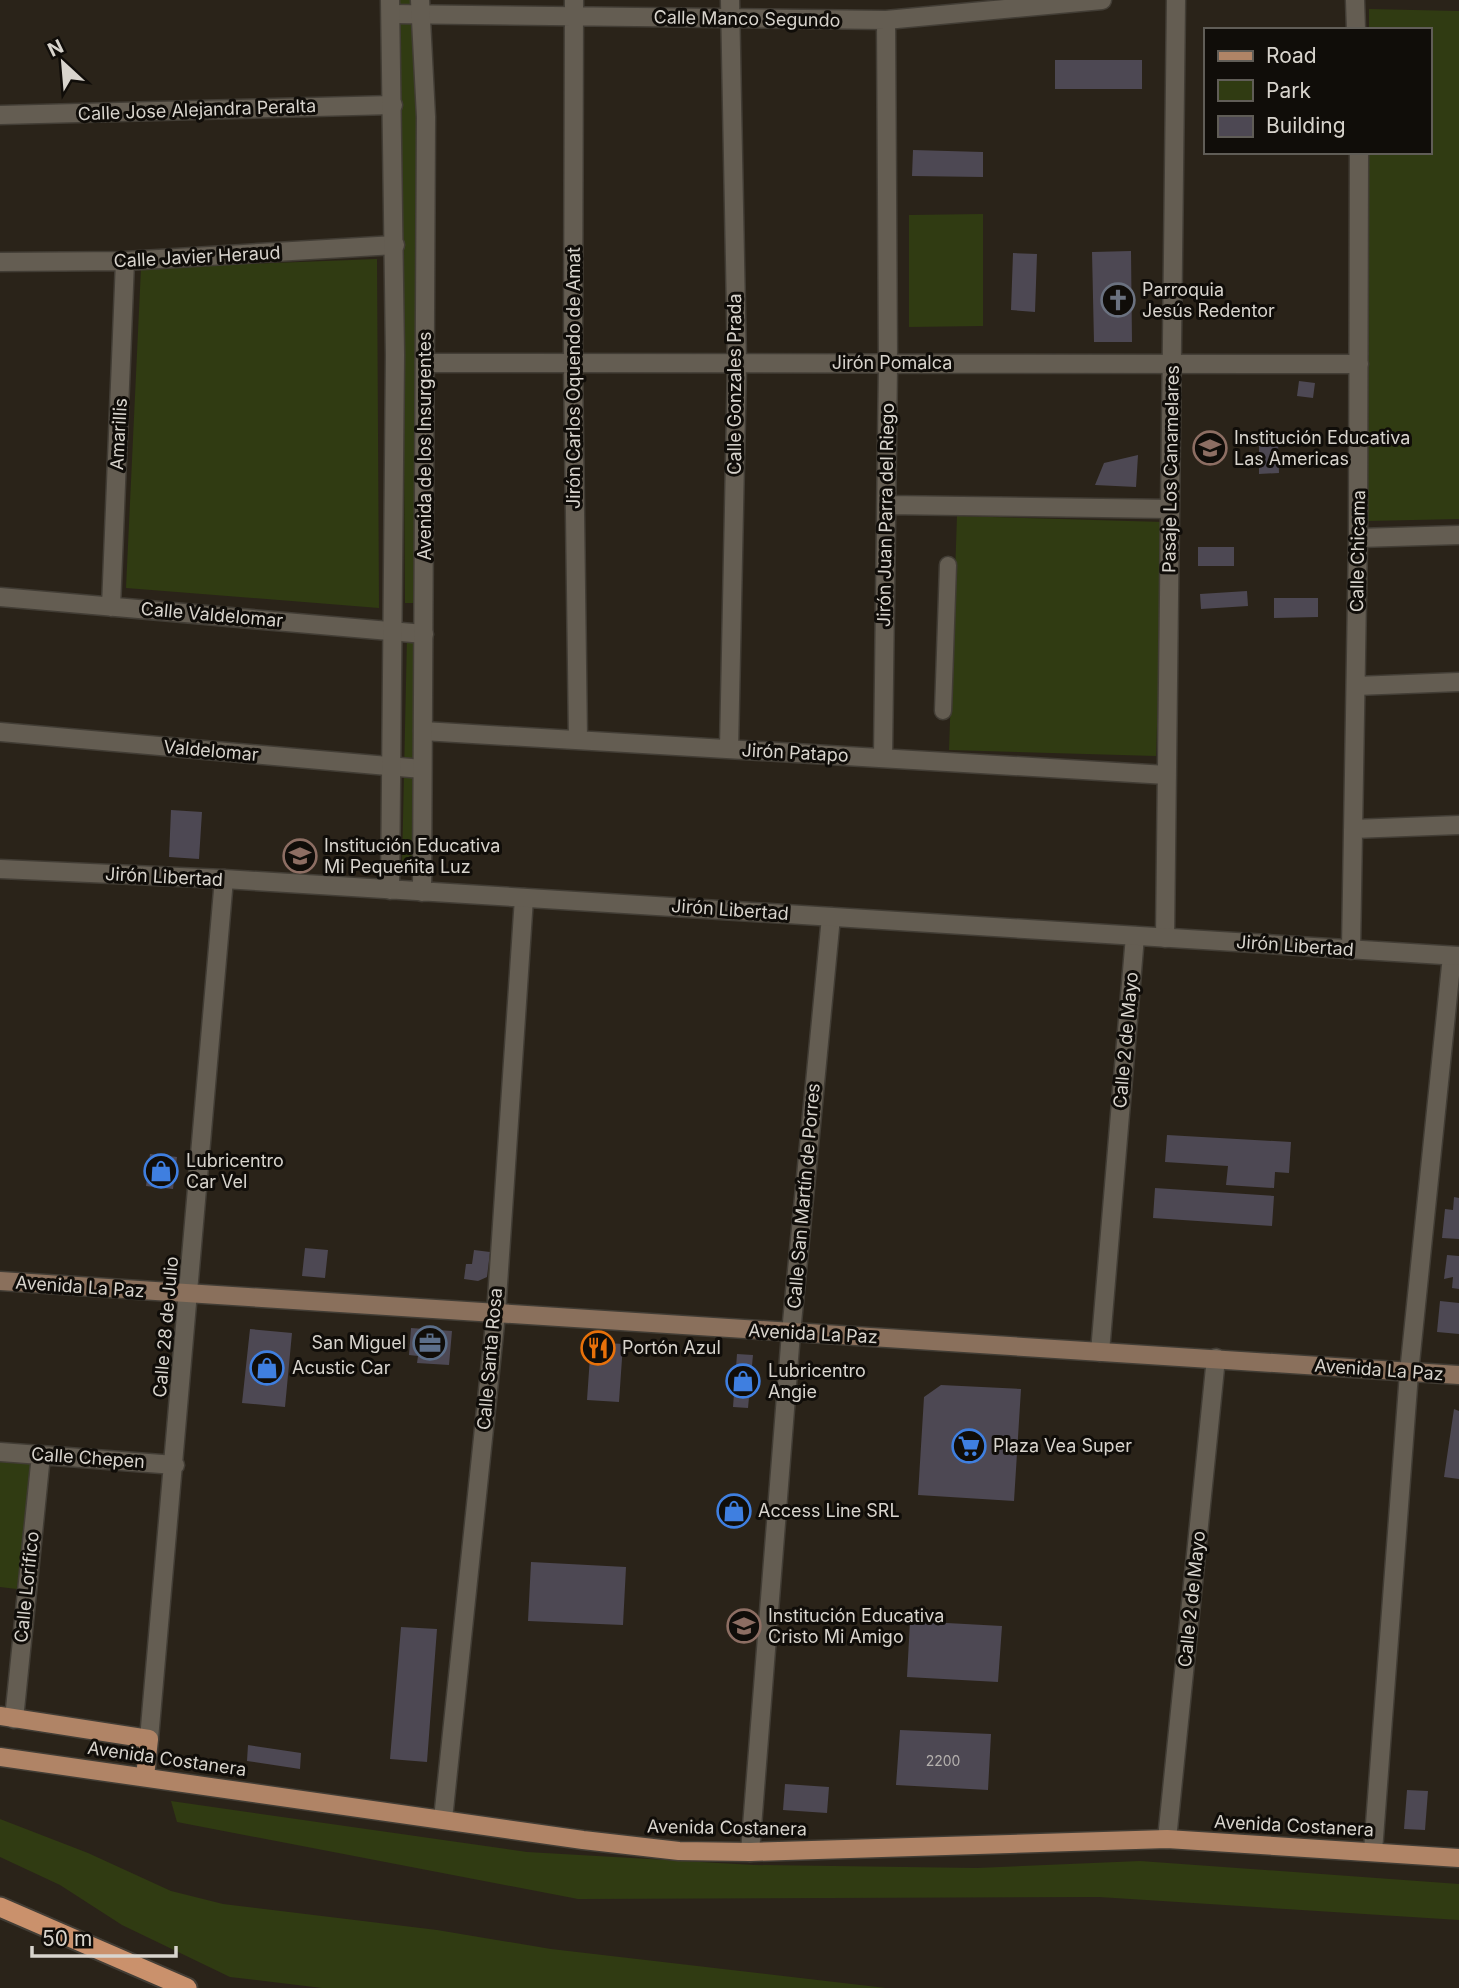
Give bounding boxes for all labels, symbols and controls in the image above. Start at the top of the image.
street label: Calle Manco Segundo [653,6,841,31]
north arrow [28,28,98,98]
legend [1204,28,1431,154]
text: N [44,35,67,62]
text: Road [1266,43,1317,68]
text: Park [1266,78,1311,103]
street label: Calle Jose Alejandra Peralta [77,95,317,124]
text: Building [1266,113,1346,138]
street label: Calle Javier Heraud [113,242,281,271]
street label: Jirón Carlos Oquendo de Amat [563,247,584,509]
place label: Parroquia Jesús Redentor [1142,279,1275,321]
church icon: Parroquia Jesús Redentor [1099,281,1137,319]
street label: Calle Gonzales Prada [724,293,745,475]
street label: Avenida de los Insurgentes [414,332,435,560]
street label: Jirón Pomalca [832,352,952,373]
street label: Pasaje Los Canamelares [1158,365,1183,573]
street label: Amarillis [106,397,131,471]
street label: Jirón Juan Parra del Riego [873,403,898,627]
place label: Institución Educativa Las Americas [1234,427,1410,469]
school or university icon: Institución Educativa Las Americas [1191,429,1229,467]
street label: Calle Chicama [1346,490,1369,612]
street label: Calle Valdelomar [140,598,284,631]
street label: Valdelomar [163,736,260,765]
street label: Jirón Patapo [741,739,849,766]
place label: Institución Educativa Mi Pequeñita Luz [324,835,500,877]
school or university icon: Institución Educativa Mi Pequeñita Luz [281,837,319,875]
street label: Jirón Libertad [105,863,223,890]
street label: Jirón Libertad [671,895,790,924]
street label: Jirón Libertad [1236,931,1355,960]
street label: Calle 2 de Mayo [1109,971,1142,1109]
street label: Calle San Martín de Porres [783,1082,824,1310]
place label: Lubricentro Car Vel [186,1150,284,1192]
shop icon: Lubricentro Car Vel [142,1152,180,1190]
street label: Calle 28 de Julio [149,1255,182,1398]
street label: Avenida La Paz [15,1272,145,1301]
street label: Calle Santa Rosa [473,1287,506,1431]
street label: Avenida La Paz [748,1320,878,1347]
office icon: San Miguel [411,1324,449,1362]
restaurant icon: Portón Azul [579,1329,617,1367]
place label: San Miguel [311,1332,406,1353]
place label: Portón Azul [622,1337,721,1358]
shop icon: Acustic Car [248,1349,286,1387]
street label: Avenida La Paz [1314,1355,1444,1384]
place label: Acustic Car [292,1357,391,1378]
place label: Lubricentro Angie [768,1360,866,1402]
shop icon: Lubricentro Angie [724,1362,762,1400]
supermarket icon: Plaza Vea Super [950,1427,988,1465]
place label: Plaza Vea Super [993,1435,1132,1456]
street label: Calle Chepen [30,1443,146,1472]
shop icon: Access Line SRL [715,1492,753,1530]
place label: Access Line SRL [758,1500,900,1521]
street label: Calle Lorifico [10,1530,43,1644]
street label: Calle 2 de Mayo [1174,1530,1209,1668]
place label: Institución Educativa Cristo Mi Amigo [768,1605,944,1647]
school or university icon: Institución Educativa Cristo Mi Amigo [725,1607,763,1645]
street label: Avenida Costanera [86,1737,248,1780]
house number: 2200 [926,1752,960,1769]
street label: Avenida Costanera [1213,1811,1375,1840]
street label: Avenida Costanera [647,1816,807,1839]
scale bar [32,1914,175,1958]
text: 50 m [42,1926,92,1951]

